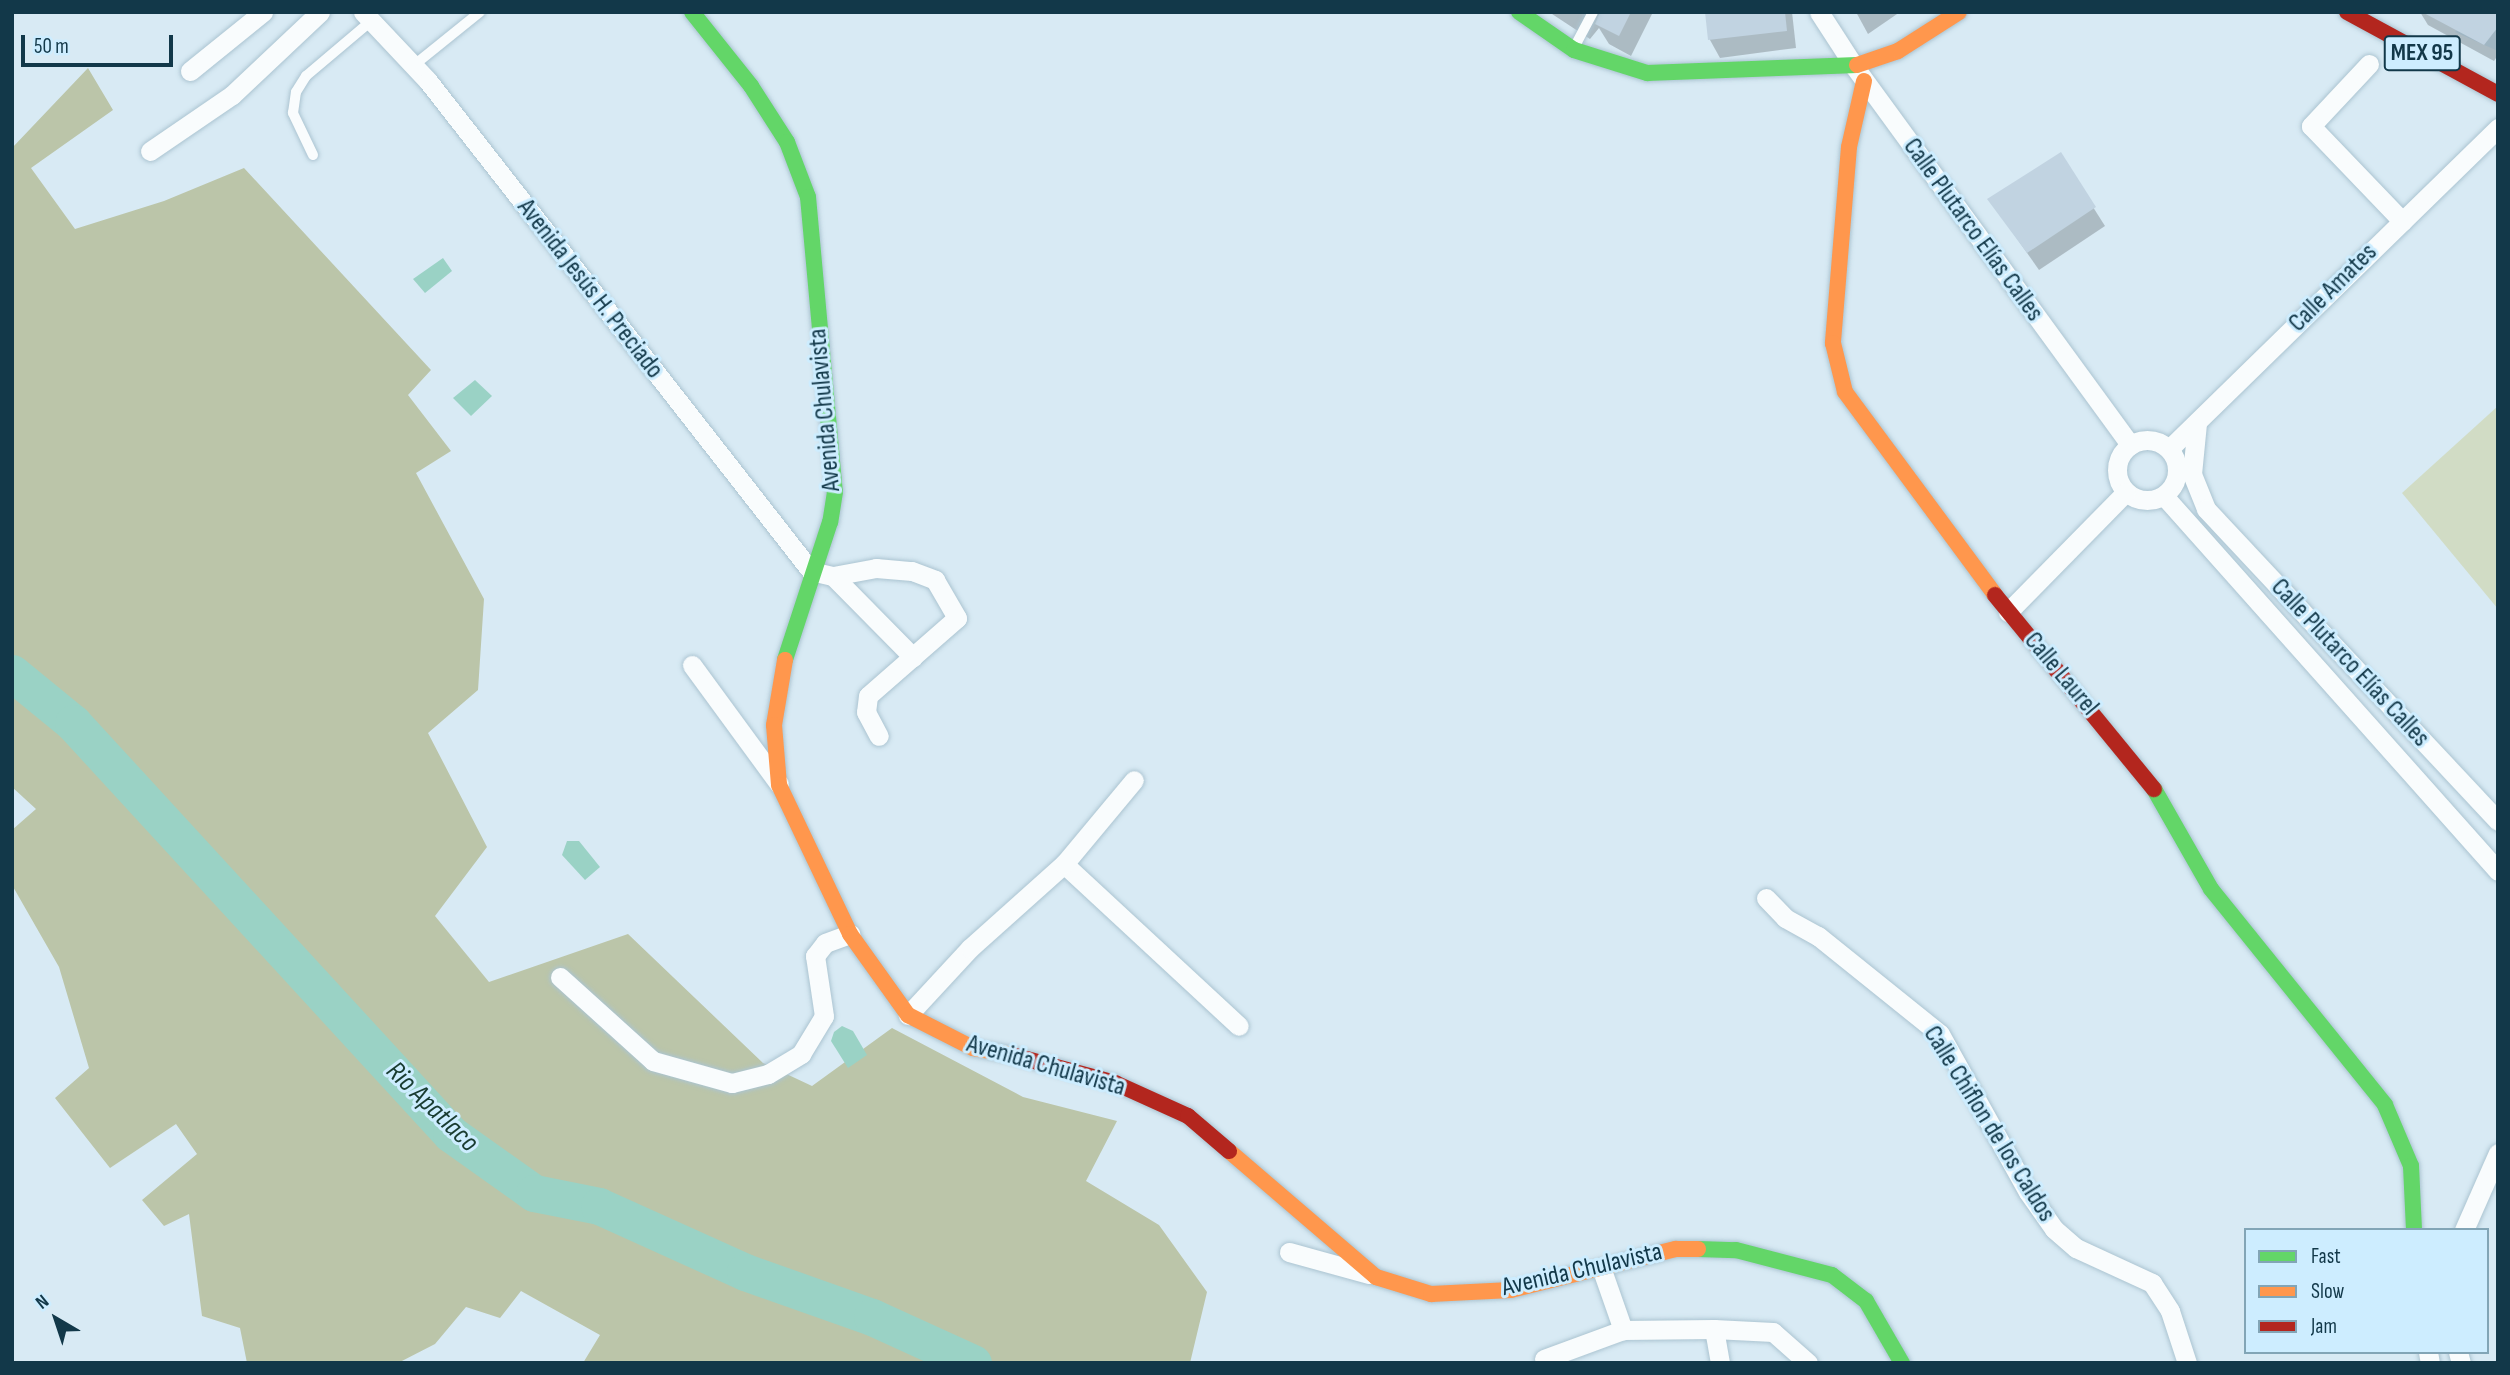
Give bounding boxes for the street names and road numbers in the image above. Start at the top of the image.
road number: MEX 95 [2384,32,2460,74]
street label: Calle Plutarco Elías Calles [1896,132,2050,328]
street label: Avenida Jesús H. Preciado [510,193,670,385]
street label: Calle Amates [2282,237,2384,339]
street label: Avenida Chulavista [802,327,848,493]
street label: Calle Plutarco Elías Calles [2264,572,2436,754]
street label: Calle Laurel [2017,626,2105,722]
street label: Calle Chiflon de los Caldos [1916,1020,2062,1228]
street label: Avenida Chulavista [963,1028,1129,1104]
street label: Avenida Chulavista [1499,1236,1665,1304]

